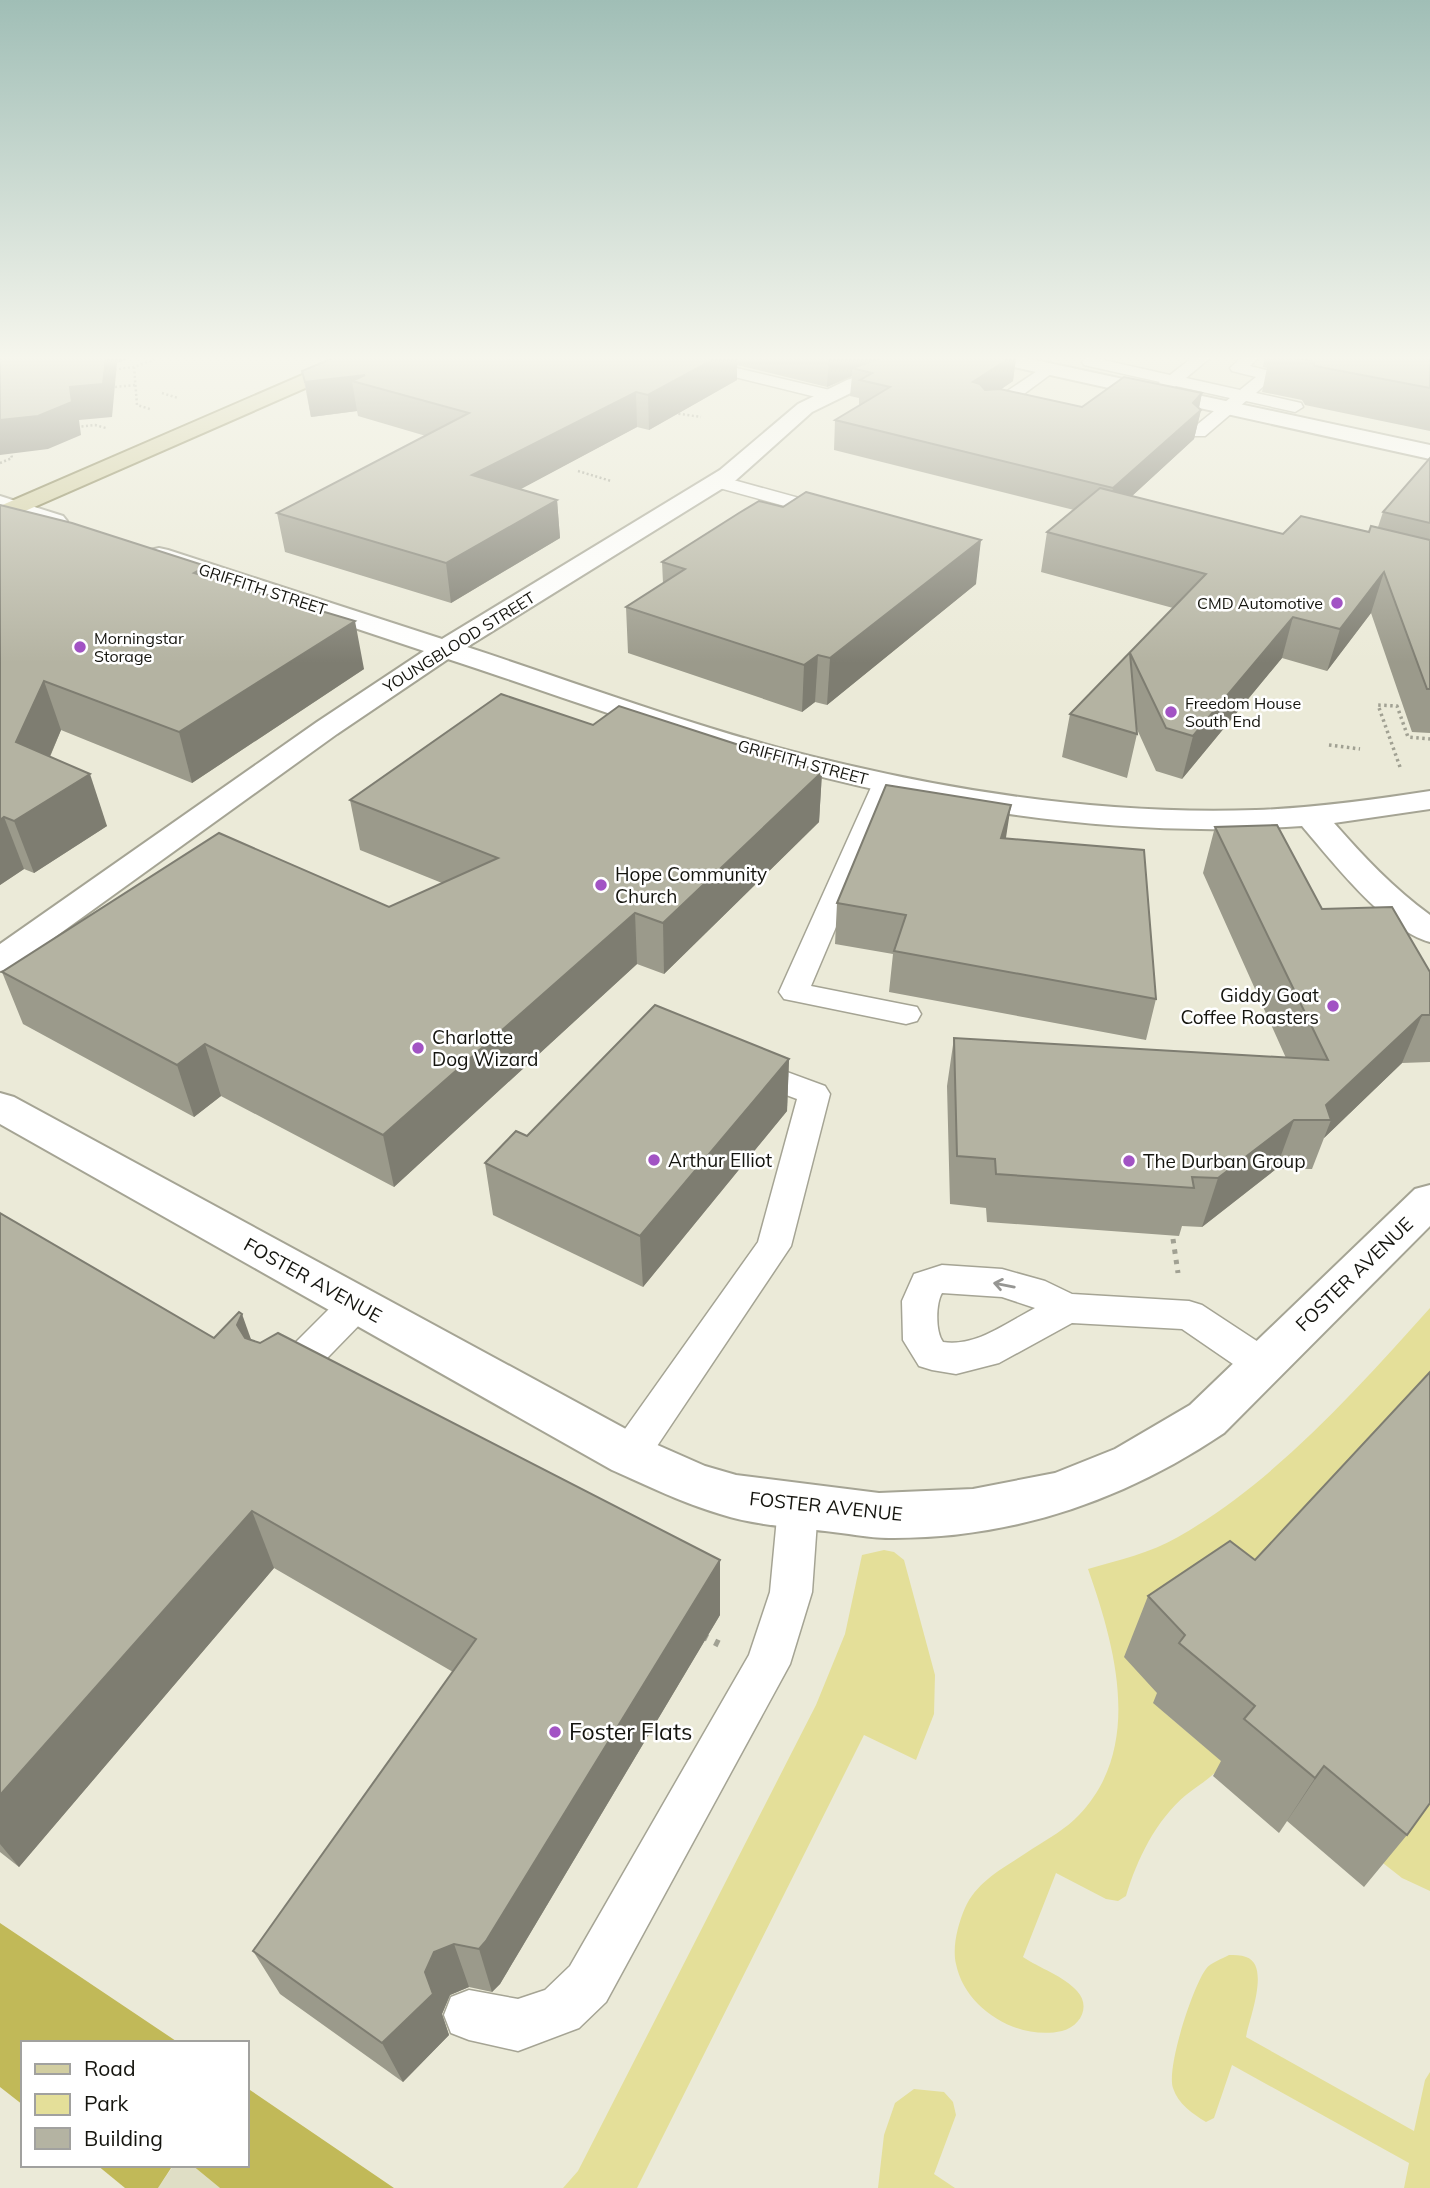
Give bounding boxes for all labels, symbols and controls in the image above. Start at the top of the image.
street label: GRIFFITH STREET [196,559,330,619]
street label: YOUNGBLOOD STREET [379,587,539,697]
place label: CMD Automotive [1197,593,1323,613]
marker: CMD Automotive [1329,595,1345,611]
place label: Morningstar Storage [94,628,184,666]
marker: Morningstar Storage [72,639,88,655]
place label: Freedom House South End [1185,693,1301,731]
marker: Freedom House South End [1163,704,1179,720]
street label: GRIFFITH STREET [736,735,871,789]
place label: Hope Community Church [615,862,767,908]
marker: Hope Community Church [593,877,609,893]
place label: Giddy Goat Coffee Roasters [1180,983,1319,1029]
marker: Giddy Goat Coffee Roasters [1325,998,1341,1014]
place label: Charlotte Dog Wizard [432,1025,538,1071]
marker: Charlotte Dog Wizard [410,1040,426,1056]
place label: Arthur Elliot [668,1148,772,1172]
place label: The Durban Group [1143,1149,1306,1173]
marker: Arthur Elliot [646,1152,662,1168]
marker: The Durban Group [1121,1153,1137,1169]
street label: FOSTER AVENUE [1290,1212,1418,1336]
street label: FOSTER AVENUE [240,1232,386,1328]
one-way arrow [993,1277,1016,1291]
street label: FOSTER AVENUE [748,1486,904,1526]
place label: Foster Flats [569,1717,692,1746]
marker: Foster Flats [547,1724,563,1740]
legend [21,2041,248,2167]
text: Road [84,2055,135,2081]
text: Park [84,2090,128,2116]
text: Building [84,2125,163,2151]

